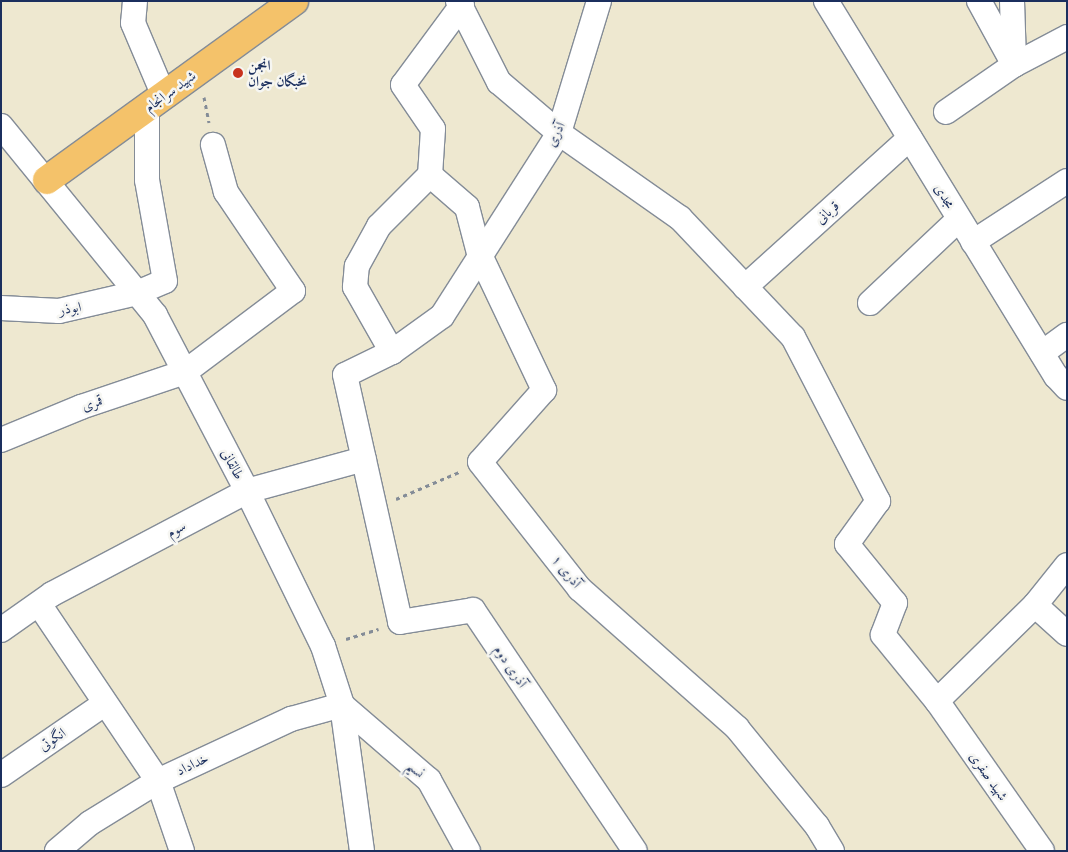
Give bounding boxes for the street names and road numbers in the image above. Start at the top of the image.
street label: شهید سرانجام [141,67,199,115]
street label: آذری [542,119,568,149]
street label: مجدی [931,181,959,211]
street label: قربانی [812,197,842,227]
street label: ابوذر [58,298,82,318]
street label: قمری [79,392,105,414]
street label: طالقانی [218,446,248,482]
street label: سوم [164,517,188,541]
street label: آذری ۱ [549,551,585,591]
street label: آذری دوم [491,642,531,690]
street label: انگوتی [35,724,69,754]
street label: شهید صفری [966,748,1012,804]
street label: خداداد [173,749,211,779]
street label: نسیم [404,757,428,781]

